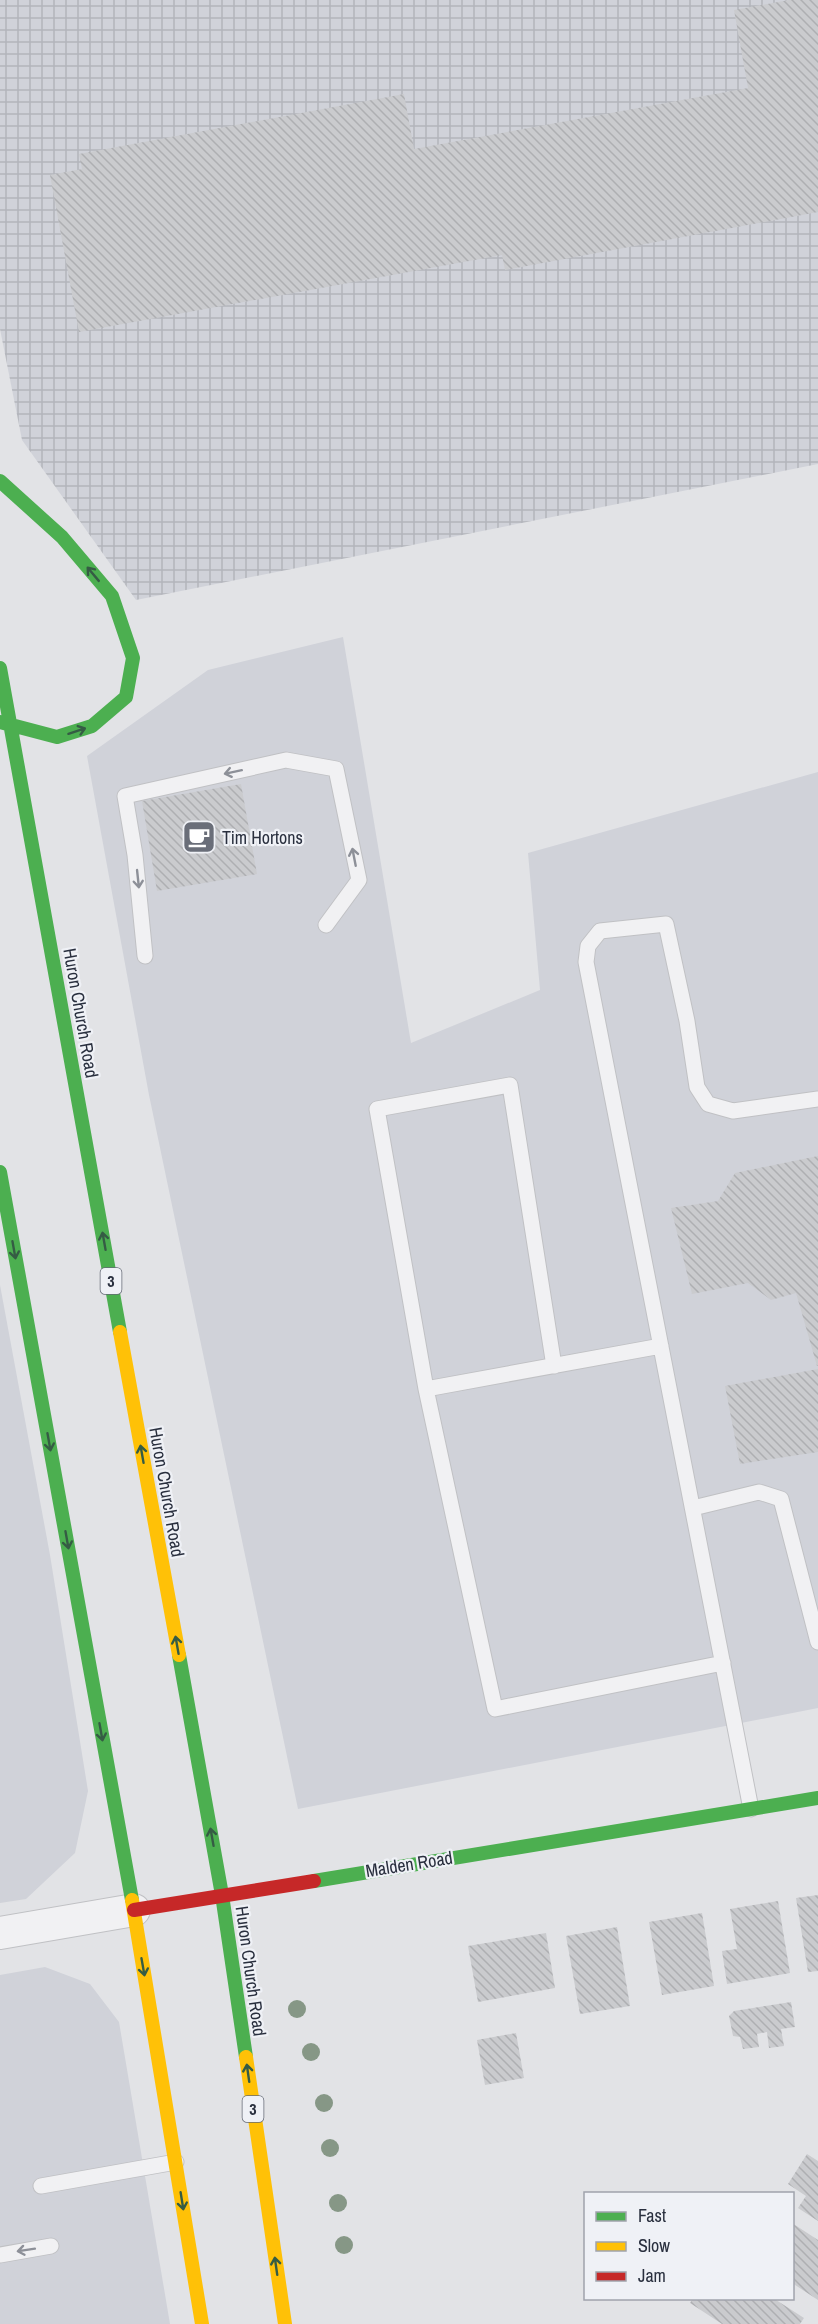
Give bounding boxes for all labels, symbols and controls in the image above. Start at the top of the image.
one-way arrow [86,567,100,582]
one-way arrow [67,725,86,736]
one-way arrow [224,767,243,778]
cafe icon: Tim Hortons [181,819,217,855]
place label: Tim Hortons [222,825,303,850]
one-way arrow [348,847,359,867]
one-way arrow [133,868,144,888]
street label: Huron Church Road [57,946,105,1080]
one-way arrow [98,1232,109,1251]
one-way arrow [9,1240,20,1260]
road number: 3 [100,1268,122,1294]
street label: Huron Church Road [143,1425,191,1559]
one-way arrow [44,1432,55,1452]
one-way arrow [136,1444,147,1464]
one-way arrow [62,1530,73,1549]
one-way arrow [171,1636,182,1656]
one-way arrow [96,1721,107,1741]
one-way arrow [206,1828,217,1848]
street label: Malden Road [364,1845,454,1883]
street label: Huron Church Road [229,1904,273,2038]
one-way arrow [138,1957,149,1977]
one-way arrow [242,2064,253,2084]
road number: 3 [242,2096,264,2122]
one-way arrow [177,2191,188,2210]
legend [584,2192,794,2300]
text: Fast [638,2203,666,2228]
text: Slow [638,2233,670,2258]
one-way arrow [16,2245,36,2256]
one-way arrow [271,2257,282,2277]
text: Jam [638,2263,666,2288]

